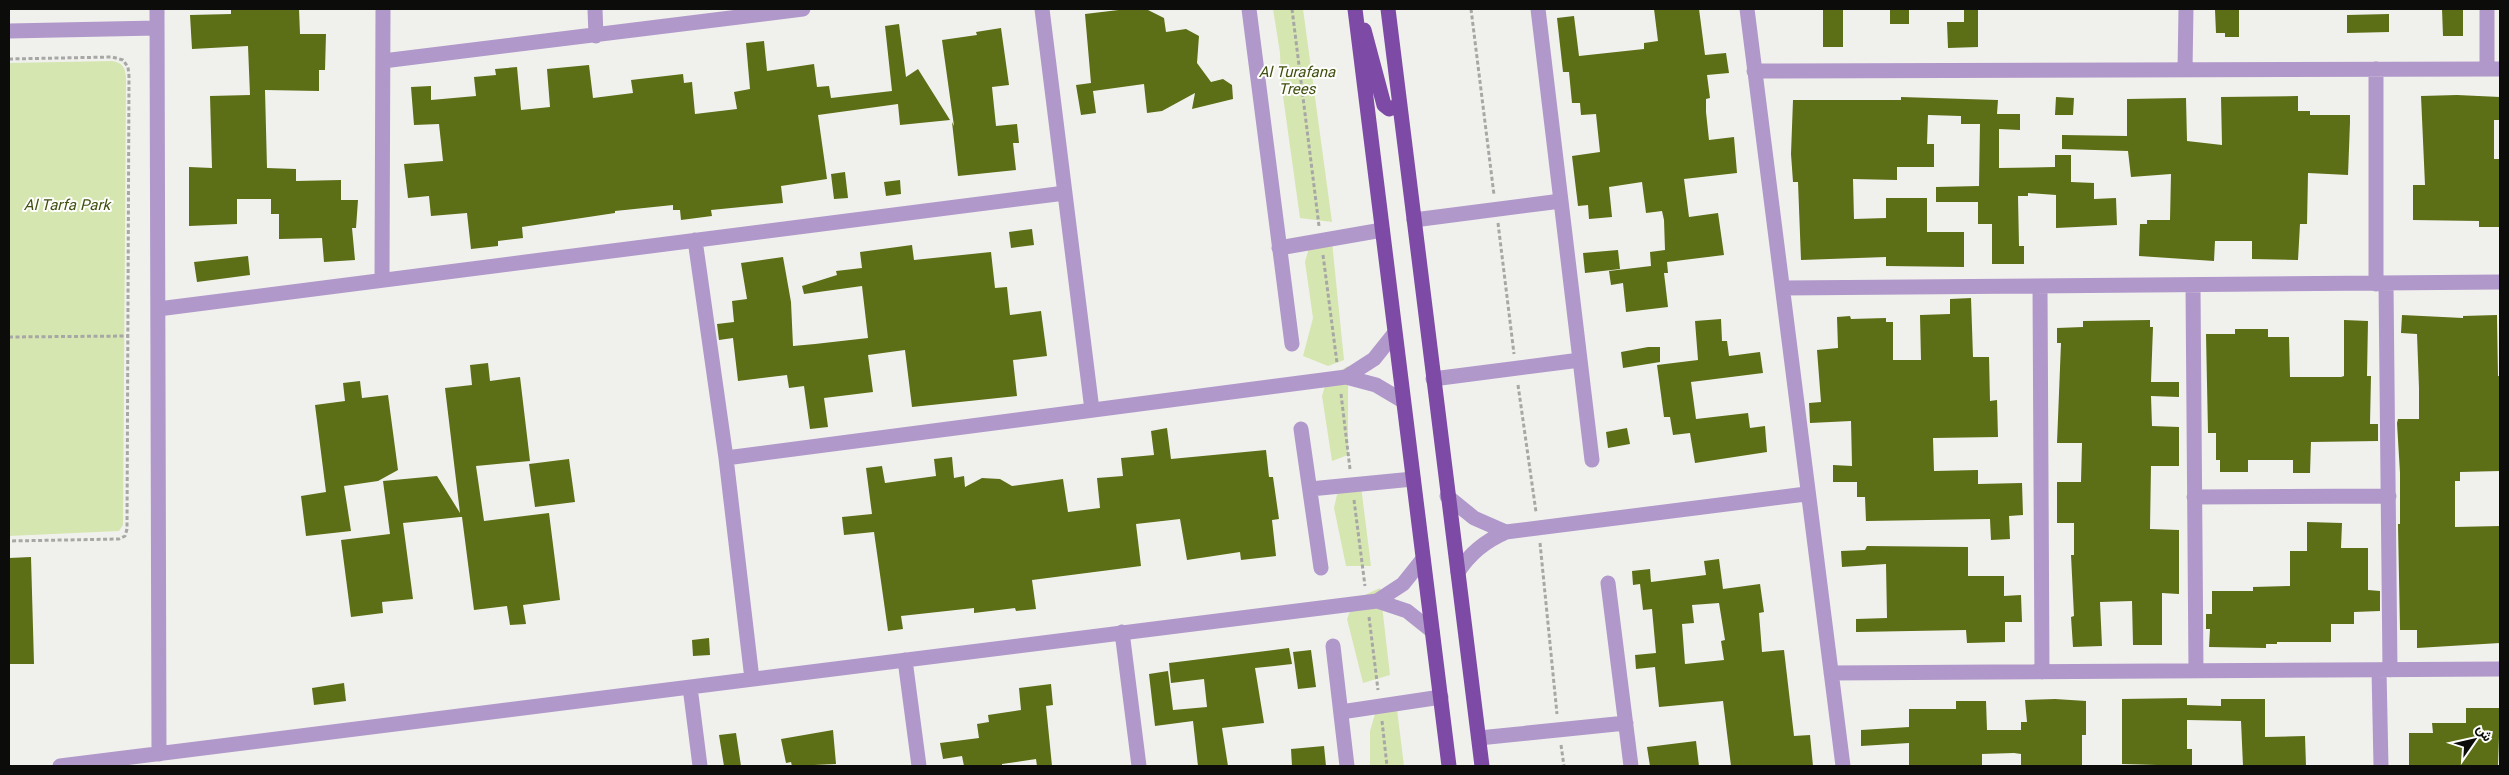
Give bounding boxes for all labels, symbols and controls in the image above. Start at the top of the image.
park label: Al Turafana Trees [1259,62,1336,102]
park label: Al Tarfa Park [24,195,113,218]
north arrow [2449,715,2499,765]
text: ش [2469,721,2497,747]

